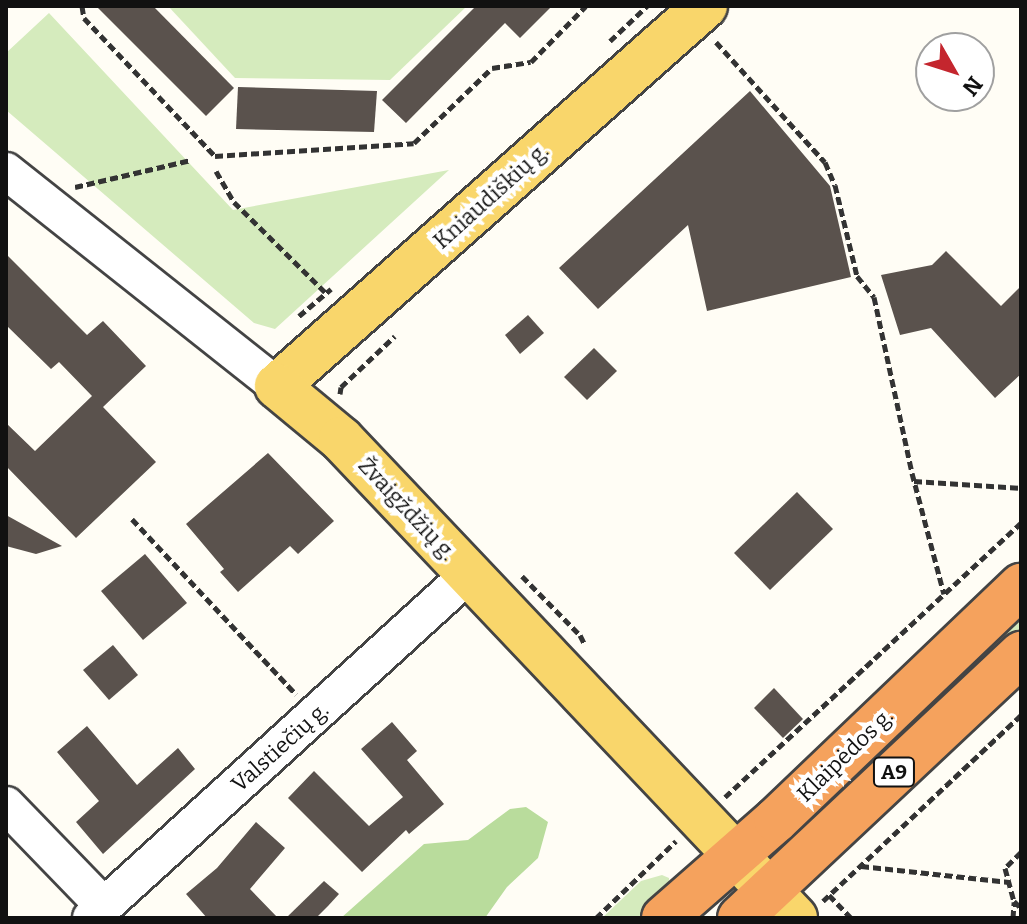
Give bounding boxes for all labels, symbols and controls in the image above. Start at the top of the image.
north arrow [915,32,995,112]
text: N [957,71,988,101]
street label: Kniaudiškių g. [428,138,554,254]
street label: Žvaigždžių g. [353,452,461,566]
street label: Valstiečių g. [226,697,334,797]
street label: Klaipėdos g. [792,703,898,807]
road number: A9 [872,756,916,788]

